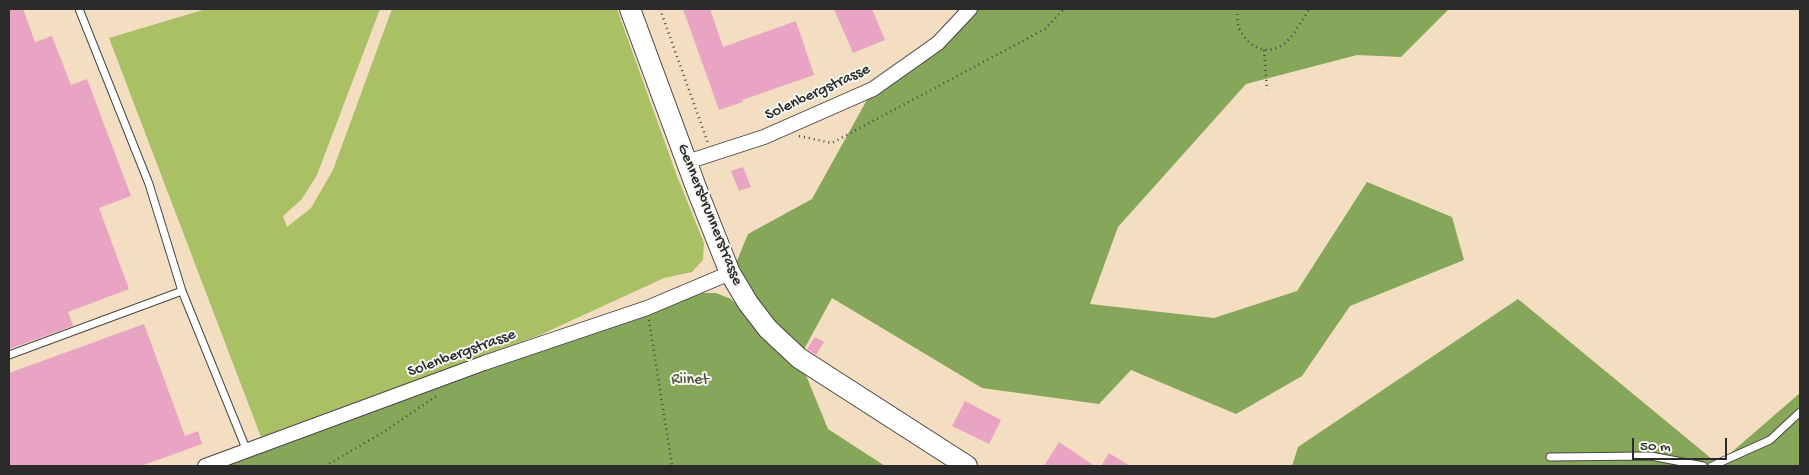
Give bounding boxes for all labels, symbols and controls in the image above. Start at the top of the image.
street label: Solenbergstrasse [762,60,874,126]
street label: Gennersbrunnerstrasse [672,141,746,289]
street label: Solenbergstrasse [405,326,519,382]
park label: Riinet [671,371,709,391]
scale bar [1634,428,1729,460]
text: 50 m [1640,438,1671,456]

